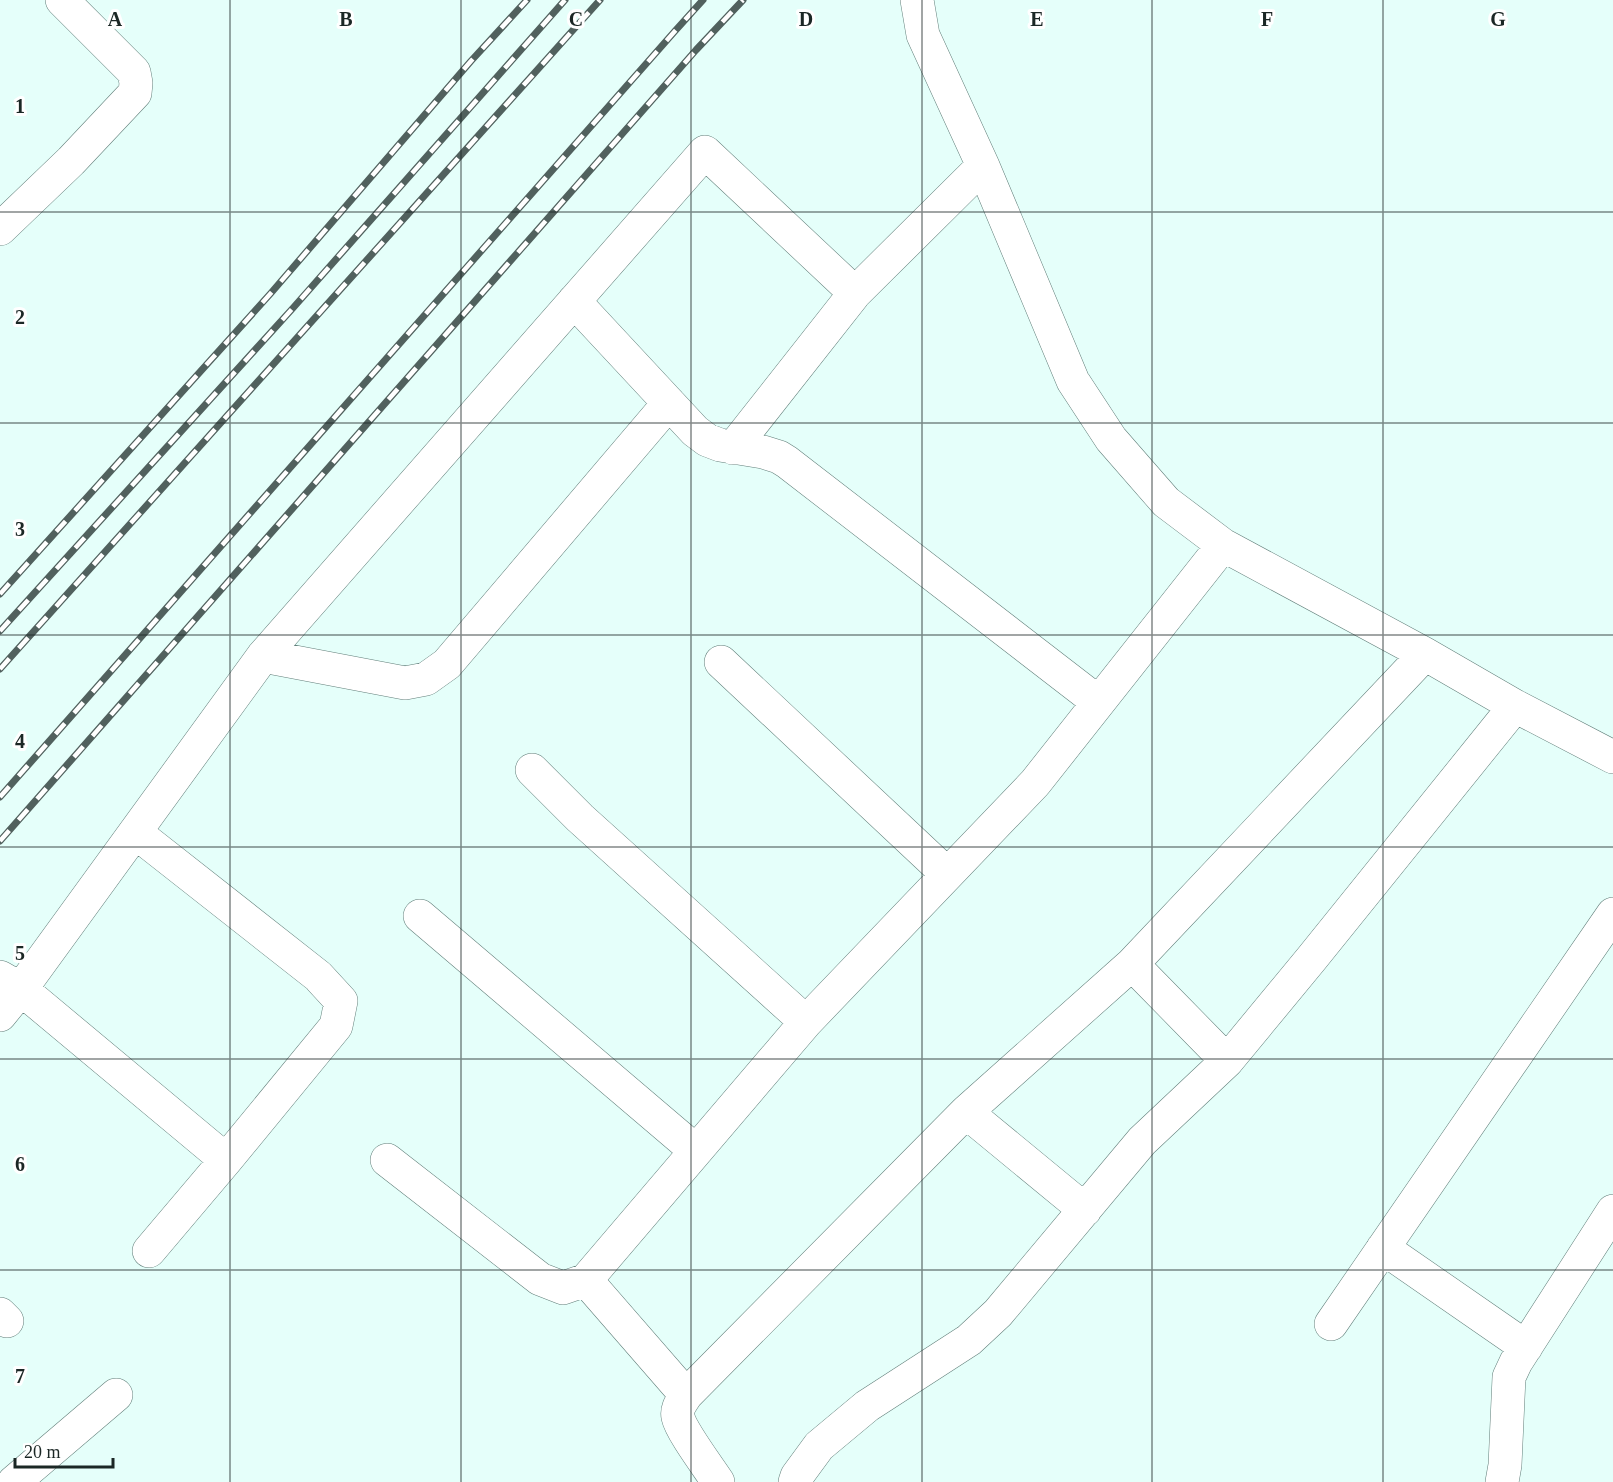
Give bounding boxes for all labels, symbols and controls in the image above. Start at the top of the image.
text: A [108,8,123,30]
text: B [339,8,353,30]
text: C [569,8,583,30]
text: D [799,8,813,30]
text: E [1030,8,1044,30]
text: F [1261,8,1273,30]
text: G [1490,8,1506,30]
text: 1 [15,95,25,117]
text: 2 [15,306,25,328]
text: 3 [15,518,25,540]
text: 4 [15,730,25,752]
text: 5 [15,942,25,964]
text: 6 [15,1153,25,1175]
text: 7 [15,1365,25,1387]
scale bar [15,1431,112,1469]
text: 20 m [24,1442,61,1462]

